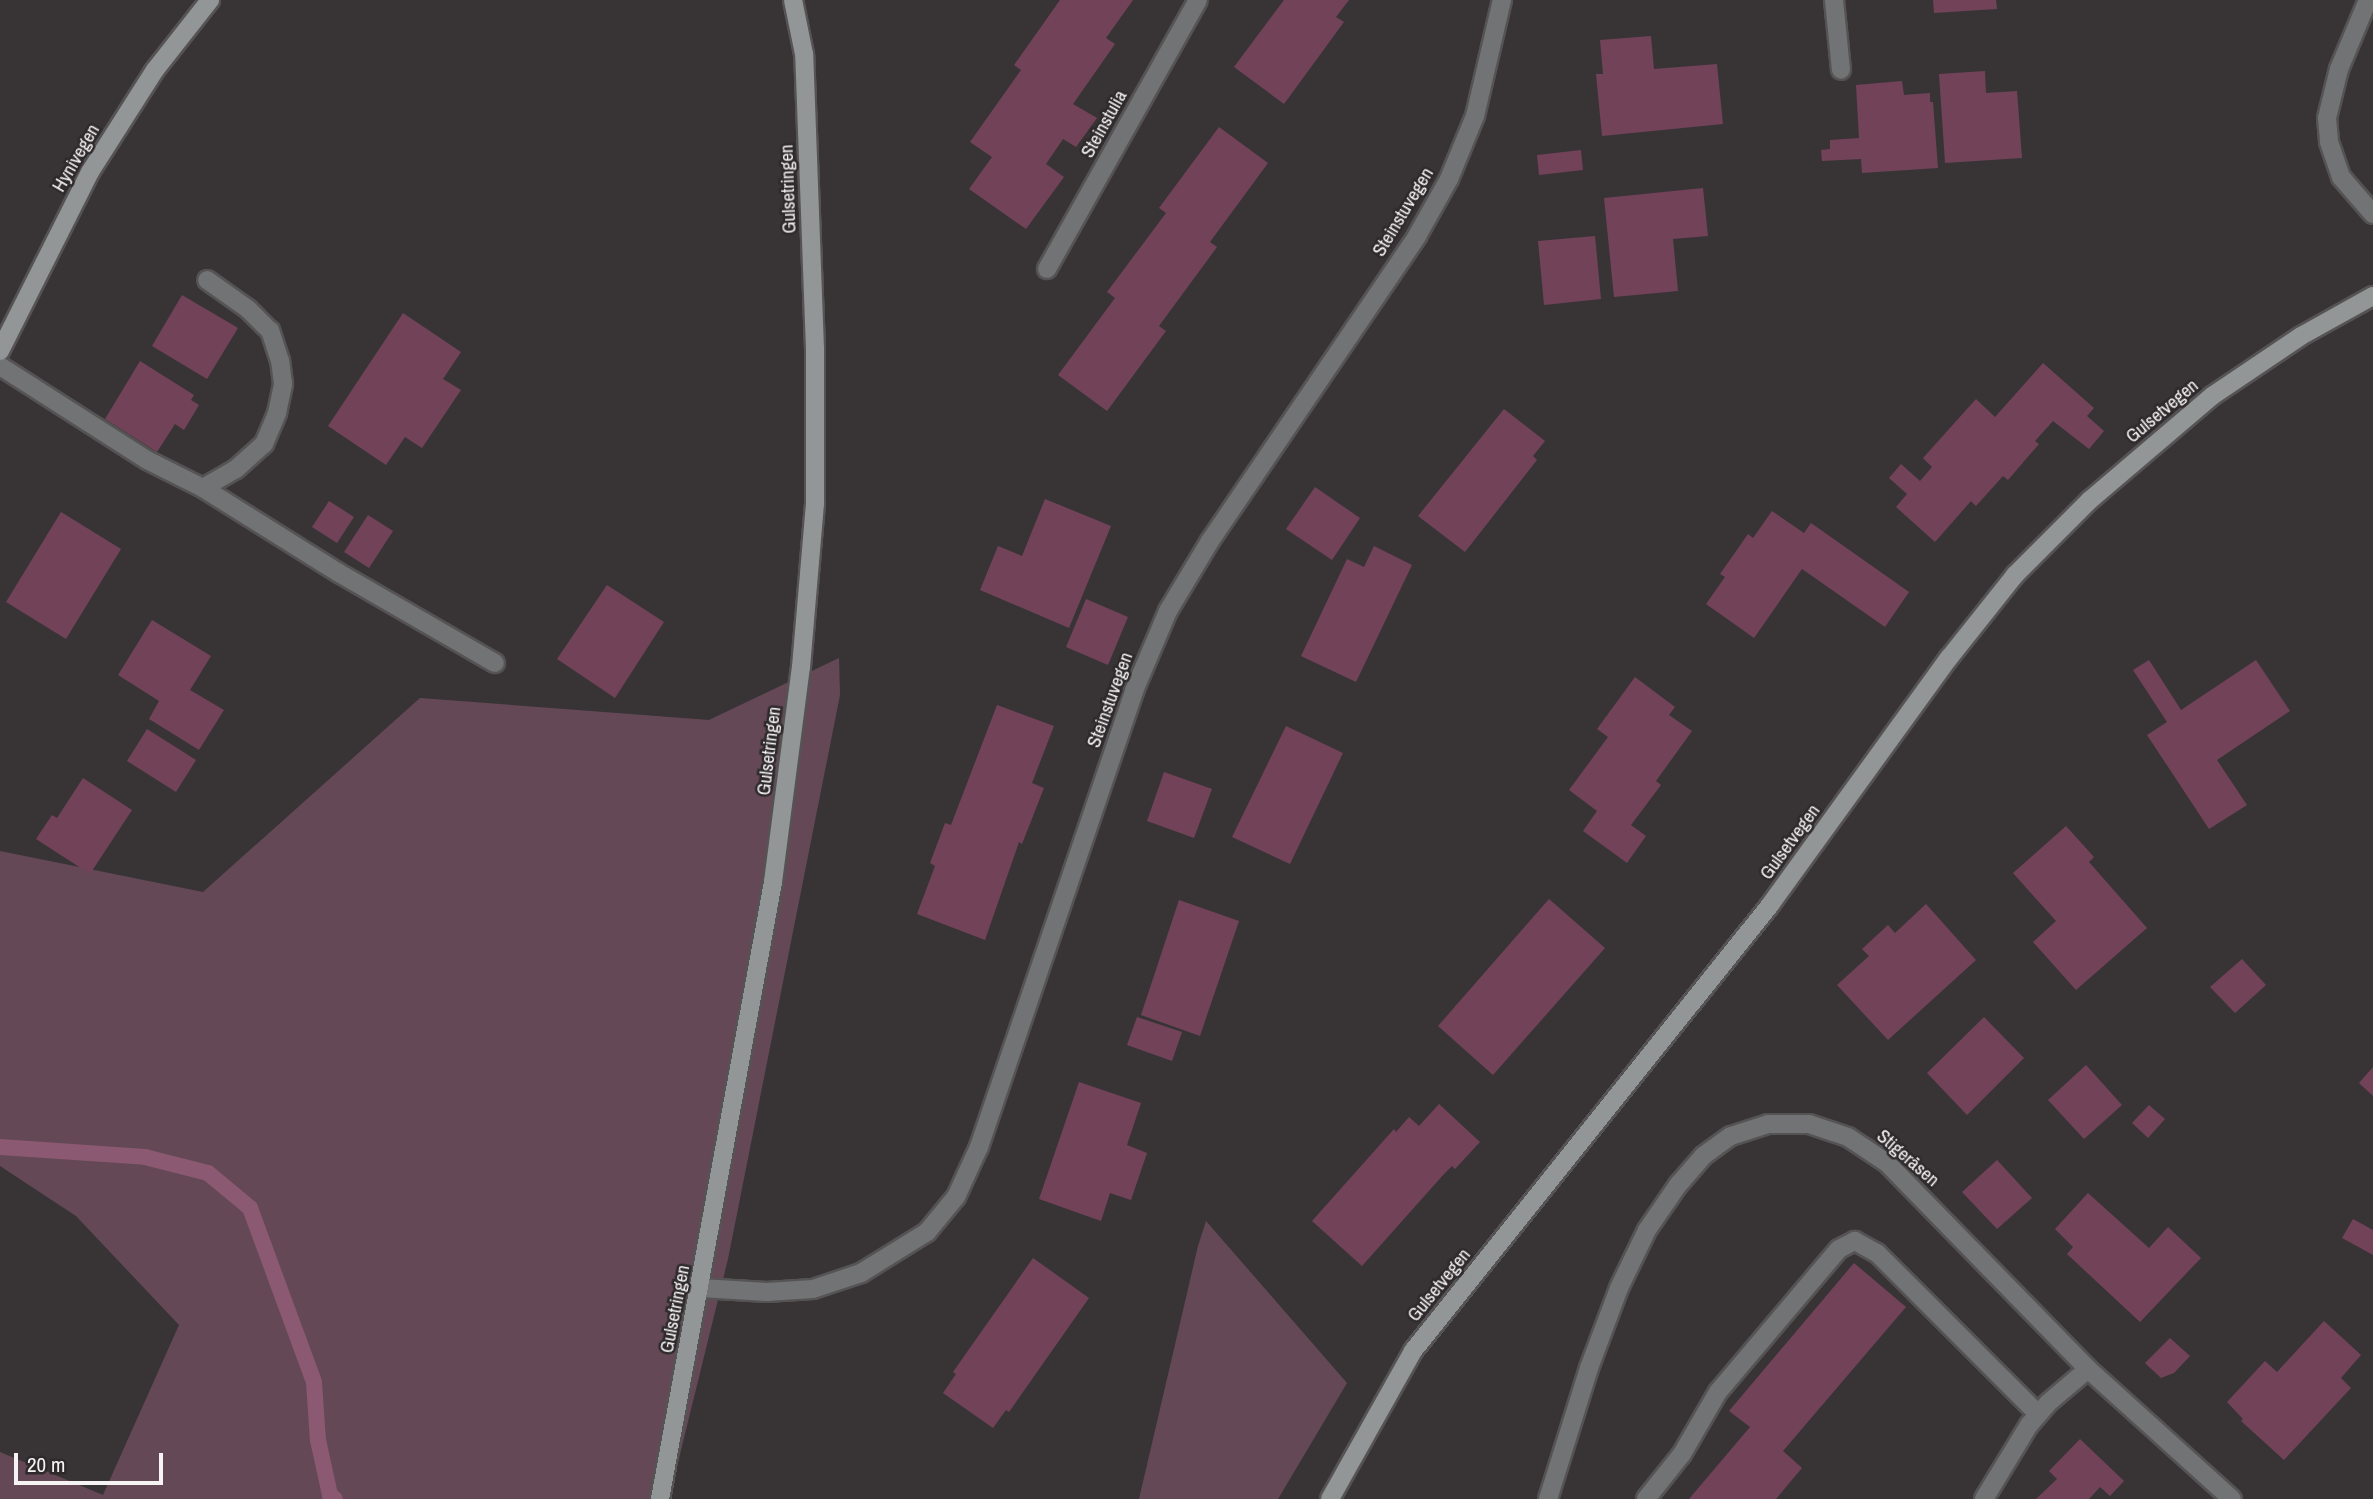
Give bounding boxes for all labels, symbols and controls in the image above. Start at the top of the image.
street label: Steinstulia [1076,86,1132,162]
street label: Hynivegen [48,120,104,196]
street label: Gulsetringen [775,144,801,234]
street label: Steinstuvegen [1368,163,1438,261]
street label: Gulsetvegen [2121,374,2203,448]
street label: Steinstuvegen [1082,649,1138,751]
street label: Gulsetringen [752,705,786,797]
street label: Gulsetvegen [1755,800,1825,884]
street label: Stigeråsen [1872,1125,1944,1191]
street label: Gulsetvegen [1403,1244,1475,1326]
street label: Gulsetringen [655,1263,695,1355]
scale bar [18,1440,166,1484]
text: 20 m [27,1450,65,1479]

